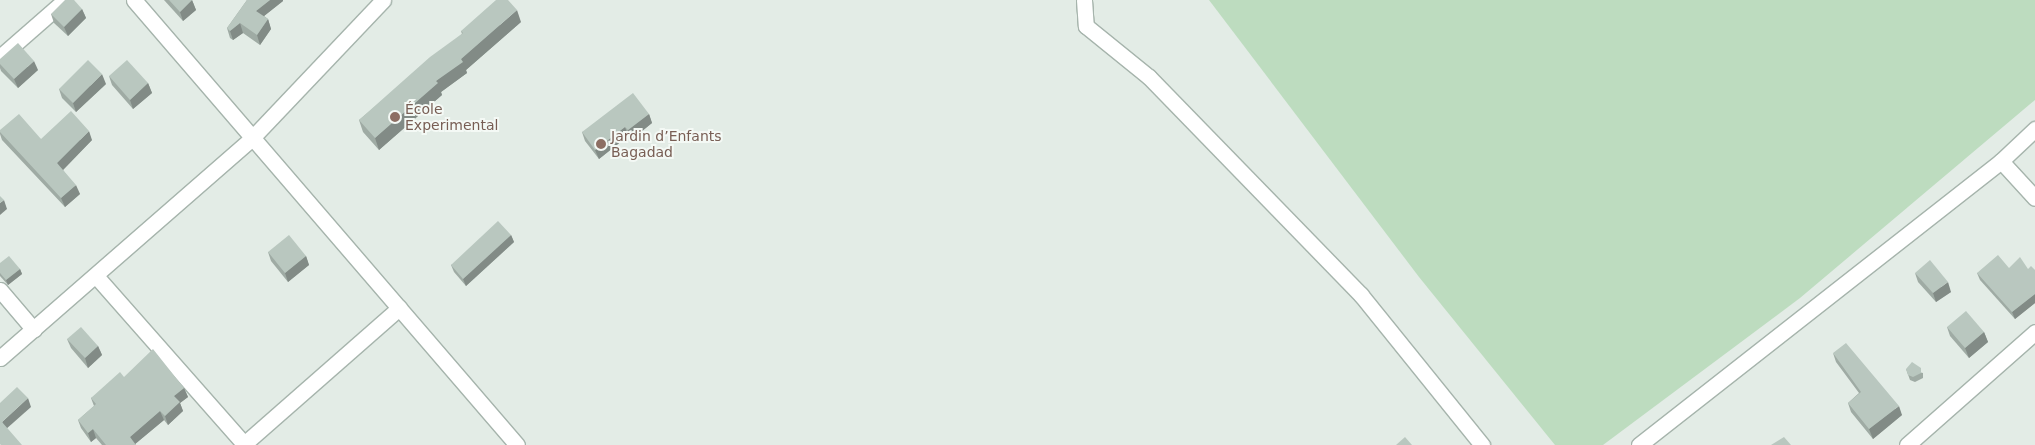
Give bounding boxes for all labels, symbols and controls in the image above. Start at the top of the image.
place label: École Experimental [405,101,498,134]
marker: École Experimental [389,111,401,123]
place label: Jardin d’Enfants Bagadad [611,128,722,160]
marker: Jardin d’Enfants Bagadad [595,138,607,150]

